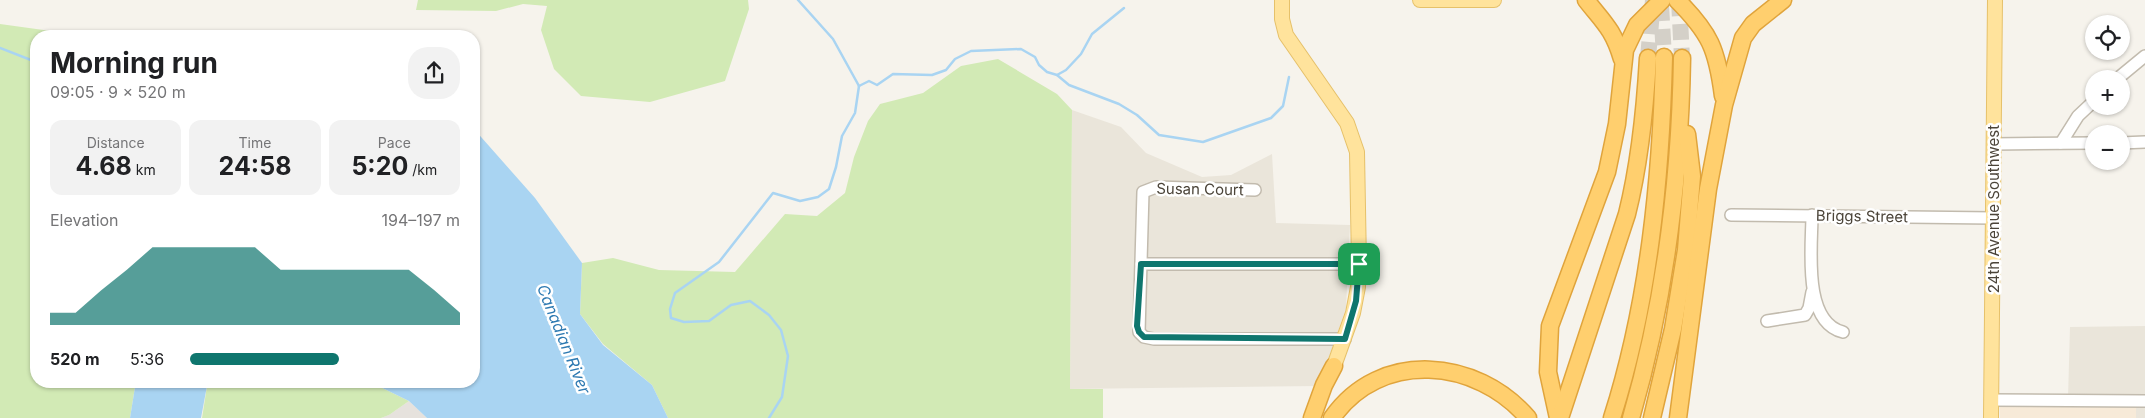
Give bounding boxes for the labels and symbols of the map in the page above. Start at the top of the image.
street label: 24th Avenue Southwest [1984,125,2003,293]
street label: Susan Court [1156,179,1244,199]
street label: Briggs Street [1816,206,1908,226]
pin [1338,243,1380,285]
water label: Canadian River [533,281,595,398]

